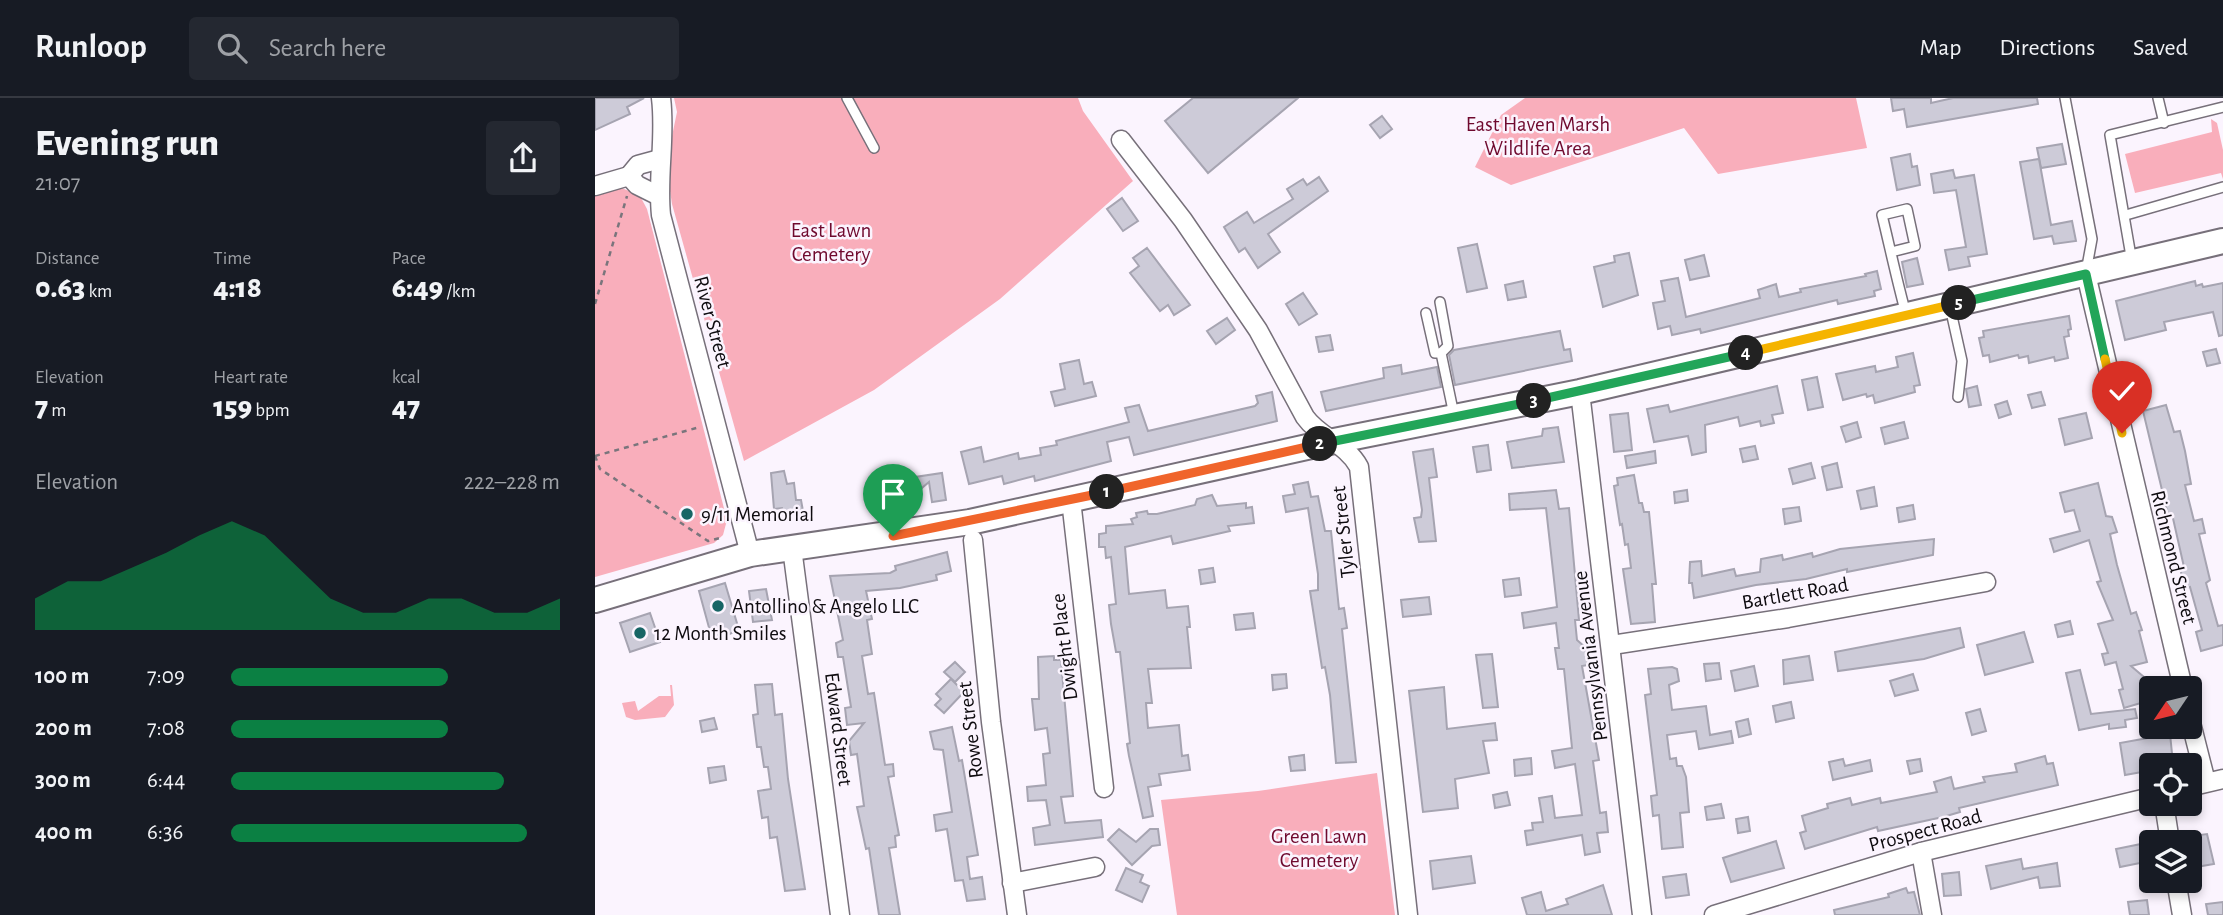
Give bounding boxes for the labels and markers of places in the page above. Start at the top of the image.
pin: 5 [1941,286,1977,320]
pin: 4 [1729,336,1763,370]
pin [2092,361,2152,433]
pin: 3 [1517,384,1551,418]
pin: 2 [1303,426,1337,462]
pin [863,464,923,536]
pin: 1 [1089,474,1125,510]
place label: 9/11 Memorial [701,504,814,525]
marker: 9/11 Memorial [679,506,695,522]
place label: Antollino & Angelo LLC [732,596,919,617]
marker: Antollino & Angelo LLC [710,598,726,614]
place label: 12 Month Smiles [654,623,787,644]
marker: 12 Month Smiles [632,625,648,641]

